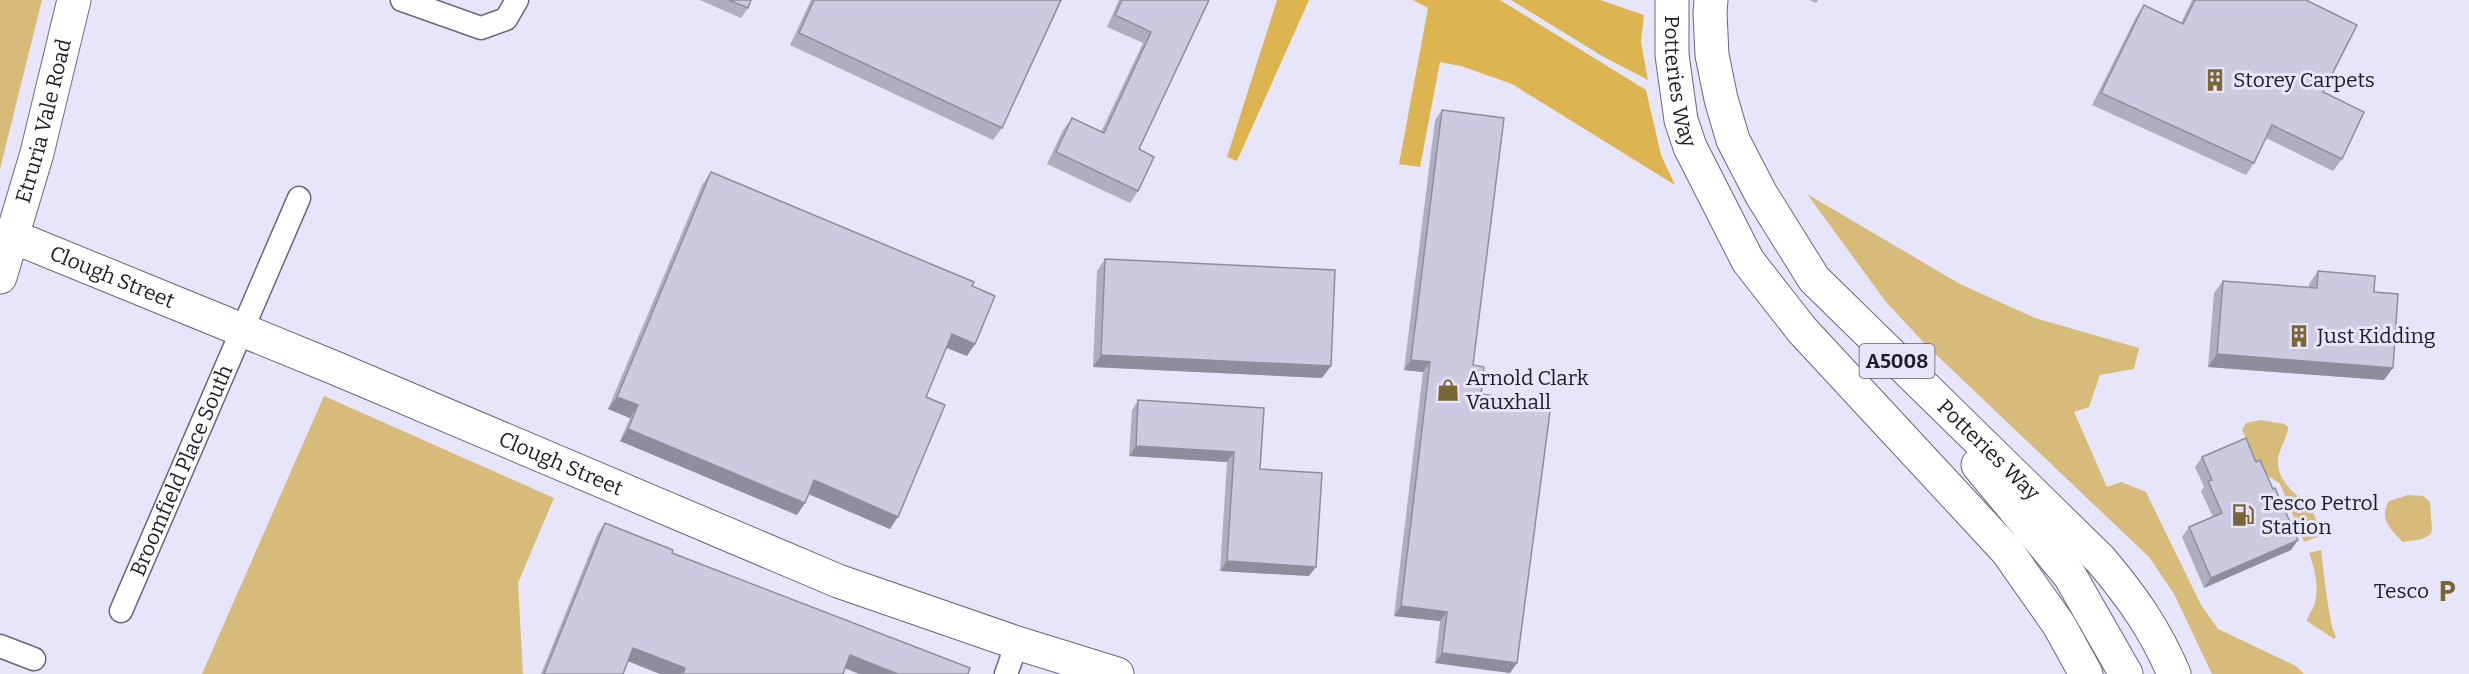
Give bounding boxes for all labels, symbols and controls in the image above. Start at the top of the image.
street label: Potteries Way [1659,15,1702,152]
street label: Etruria Vale Road [10,36,77,206]
building icon: Storey Carpets [2202,67,2228,93]
place label: Storey Carpets [2233,67,2375,93]
street label: Clough Street [46,240,179,314]
building icon: Just Kidding [2286,323,2312,349]
place label: Just Kidding [2316,323,2436,349]
road number: A5008 [1860,344,1934,378]
street label: Broomfield Place South [125,361,239,580]
place label: Arnold Clark Vauxhall [1466,365,1589,415]
shop icon: Arnold Clark Vauxhall [1435,377,1461,403]
street label: Potteries Way [1932,394,2046,506]
street label: Clough Street [495,426,627,502]
place label: Tesco Petrol Station [2261,490,2379,540]
fuel station icon: Tesco Petrol Station [2230,502,2256,528]
place label: Tesco [2374,578,2429,604]
parking icon: Tesco [2434,578,2460,604]

